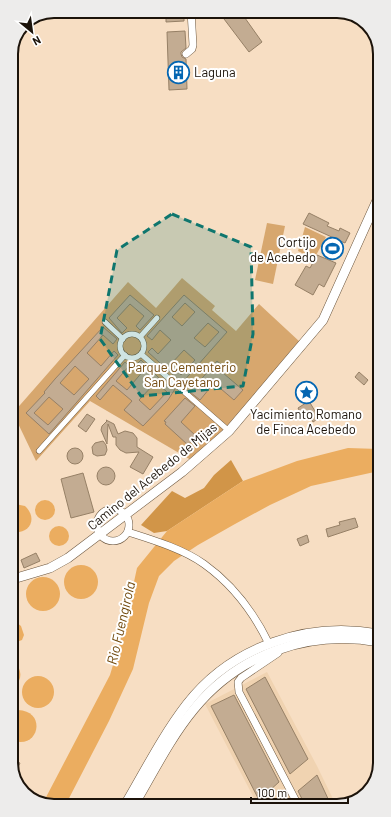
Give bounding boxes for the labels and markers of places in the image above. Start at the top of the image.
building icon: Laguna [165,59,191,85]
place label: Laguna [194,64,236,80]
place label: Cortijo de Acebedo [250,234,316,265]
sports icon: Cortijo de Acebedo [319,236,345,262]
place icon: Yacimiento Romano de Finca Acebedo [293,379,319,405]
place label: Yacimiento Romano de Finca Acebedo [250,406,362,437]

